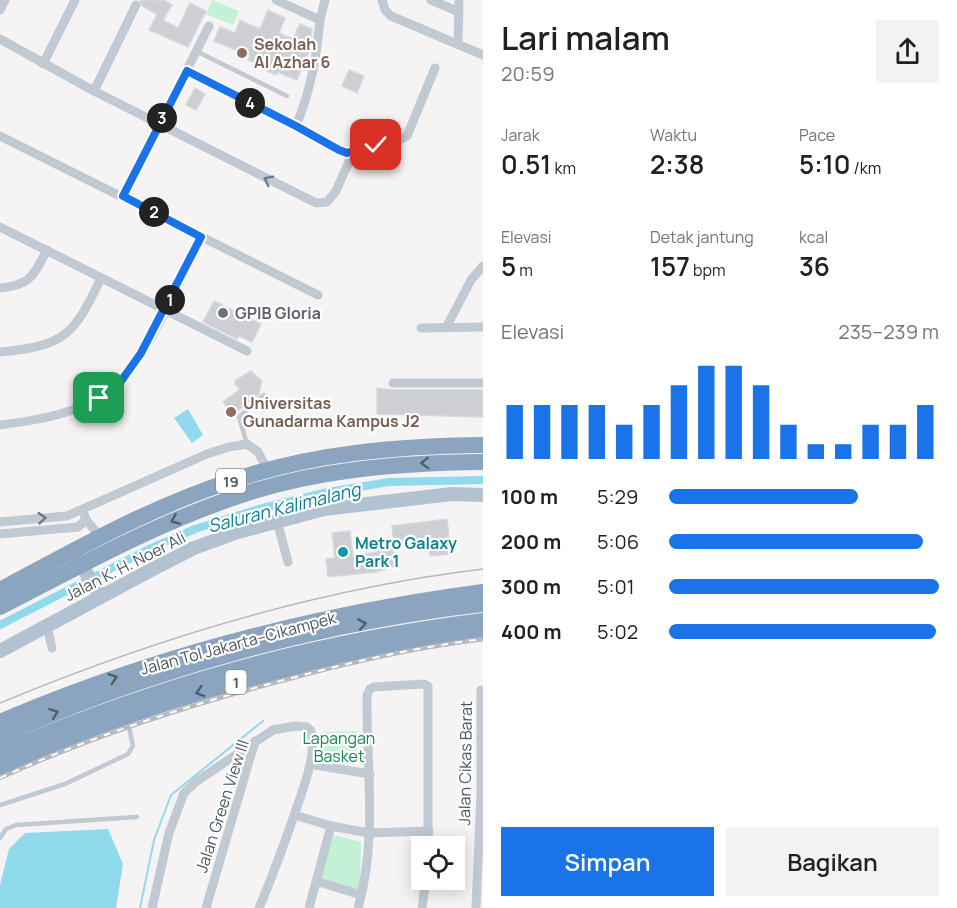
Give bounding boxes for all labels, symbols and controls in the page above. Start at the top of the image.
text: Lari malam [501,15,670,60]
button: share [876,20,939,83]
place label: Sekolah Al Azhar 6 [254,33,330,73]
marker: Sekolah Al Azhar 6 [235,46,249,60]
text: 20:59 [501,60,555,87]
pin: 4 [235,88,265,118]
text: 4 [245,92,255,114]
pin: 3 [147,103,177,133]
text: 3 [157,107,167,129]
pin [350,119,401,170]
text: Jarak [501,124,540,146]
text: Waktu [650,124,697,146]
text: Pace [799,124,835,146]
icon: check [359,128,392,161]
text: 0.51 [501,146,551,182]
text: 2:38 [650,146,704,182]
text: 5:10 [799,146,850,182]
text: km [551,157,576,179]
text: /km [850,157,881,179]
one-way arrow [263,175,274,187]
pin: 2 [139,197,169,227]
text: 2 [149,201,159,223]
text: Elevasi [501,226,552,248]
text: Detak jantung [650,226,754,248]
text: kcal [799,226,828,248]
text: 5 [501,248,516,284]
text: 157 [650,248,690,284]
text: 36 [799,248,830,284]
text: m [516,259,533,281]
text: bpm [690,259,725,281]
pin: 1 [155,285,185,315]
text: 1 [166,289,174,311]
place label: GPIB Gloria [235,302,321,324]
marker: GPIB Gloria [216,306,230,320]
text: Elevasi [501,318,564,345]
text: 235–239 m [838,318,939,345]
pin [73,372,124,423]
icon: arrive [82,381,115,414]
place label: Universitas Gunadarma Kampus J2 [243,392,419,432]
marker: Universitas Gunadarma Kampus J2 [224,405,238,419]
one-way arrow [420,457,429,469]
road number: 19 [216,469,246,493]
water label: Saluran Kalimalang [205,476,364,538]
text: 100 m [501,483,558,510]
text: 5:29 [597,483,638,510]
one-way arrow [37,512,46,525]
one-way arrow [170,513,181,525]
street label: Jalan K. H. Noer Ali [61,526,189,606]
text: 200 m [501,528,561,555]
text: 5:06 [597,528,639,555]
place label: Metro Galaxy Park 1 [355,532,457,572]
marker: Metro Galaxy Park 1 [336,545,350,559]
text: 300 m [501,573,561,600]
text: 5:01 [597,573,635,600]
street label: Jalan Tol Jakarta–Cikampek [138,606,339,680]
one-way arrow [357,618,367,631]
text: 400 m [501,618,561,645]
text: 5:02 [597,618,638,645]
road number: 1 [226,670,246,694]
one-way arrow [107,673,118,685]
one-way arrow [195,685,206,697]
street label: Jalan Cikas Barat [453,700,477,826]
one-way arrow [48,708,59,720]
park label: Lapangan Basket [303,727,375,767]
street label: Jalan Green View III [190,737,254,875]
button: Simpan [501,827,714,896]
button: Bagikan [726,827,939,896]
map controls [411,836,465,890]
button: locate [411,836,465,890]

